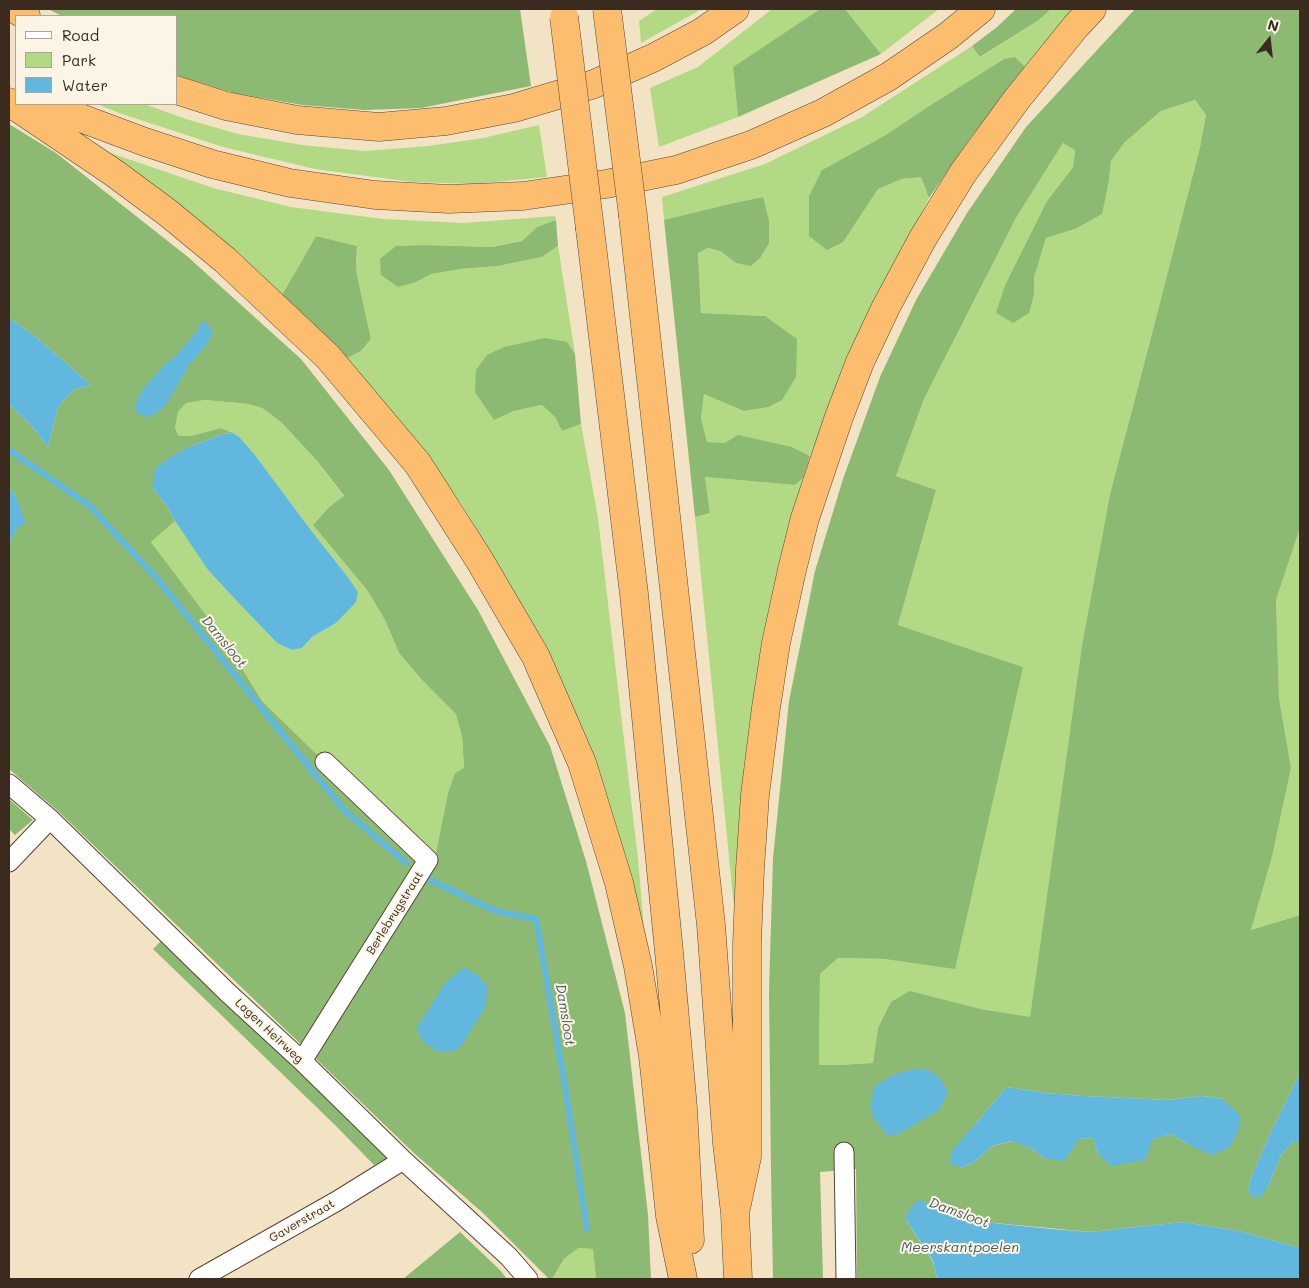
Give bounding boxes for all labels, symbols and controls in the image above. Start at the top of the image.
text: N [1266,14,1281,36]
legend [15,15,178,105]
north arrow [1244,15,1294,65]
text: Road [62,25,99,45]
text: Park [62,50,96,70]
text: Water [62,75,108,95]
water label: Damsloot [198,612,250,672]
street label: Berlebrugstraat [363,869,427,957]
water label: Damsloot [552,983,578,1047]
street label: Lagen Heirweg [232,996,306,1066]
water label: Damsloot [927,1194,991,1232]
street label: Gaverstraat [267,1196,337,1246]
water label: Meerskantpoelen [901,1240,1019,1256]

